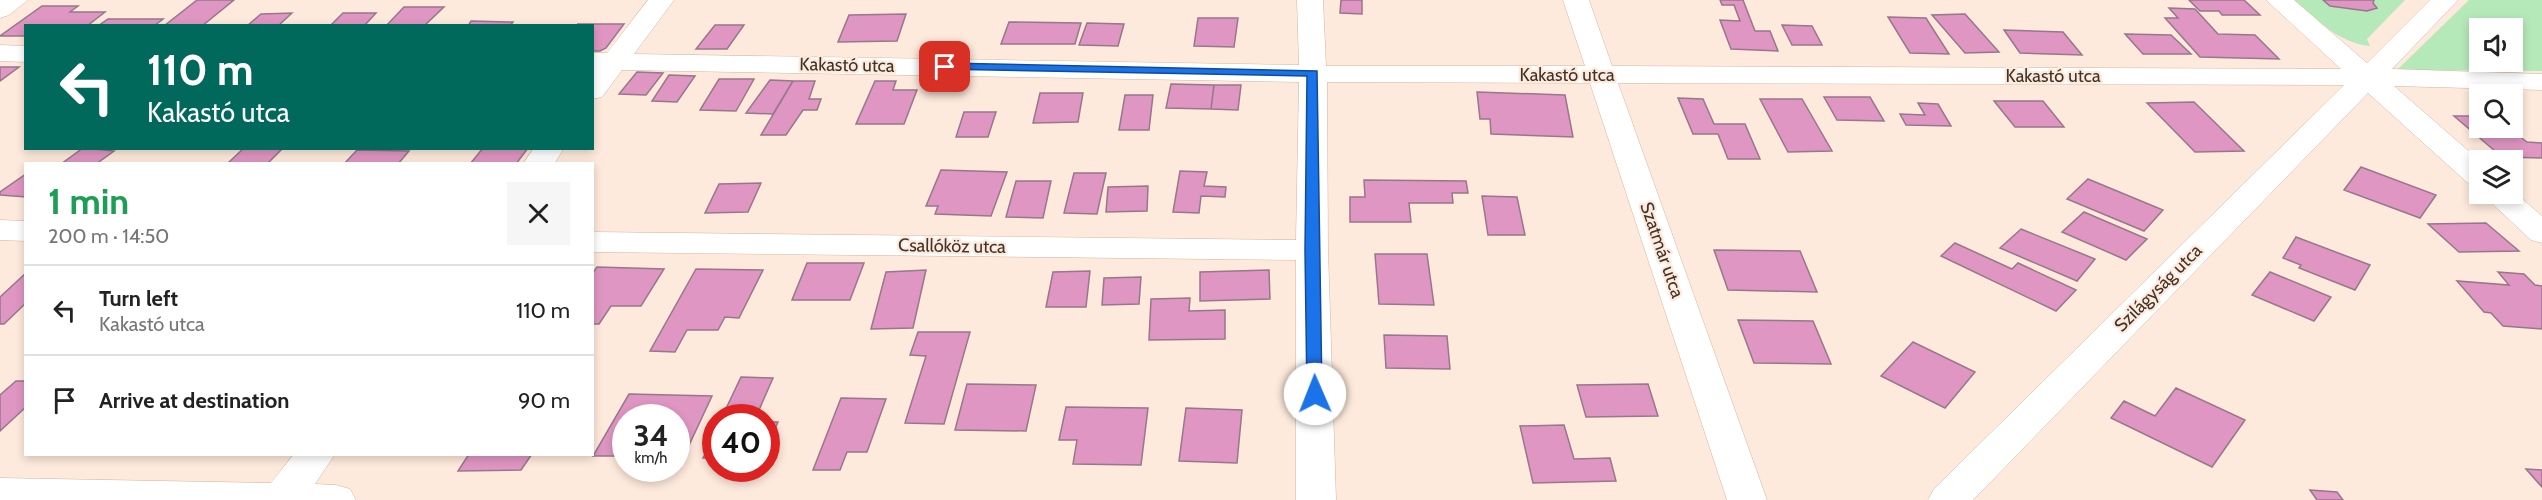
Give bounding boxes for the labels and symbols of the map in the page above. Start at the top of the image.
pin [919,41,970,92]
street label: Kakastó utca [799,53,895,77]
street label: Kakastó utca [1519,64,1615,86]
street label: Kakastó utca [2005,65,2101,87]
street label: Szatmár utca [1635,199,1689,301]
street label: Csallóköz utca [898,234,1006,258]
street label: Szilágyság utca [2110,239,2207,336]
position arrow [1283,362,1347,426]
speed limit sign: 40 [702,404,780,482]

